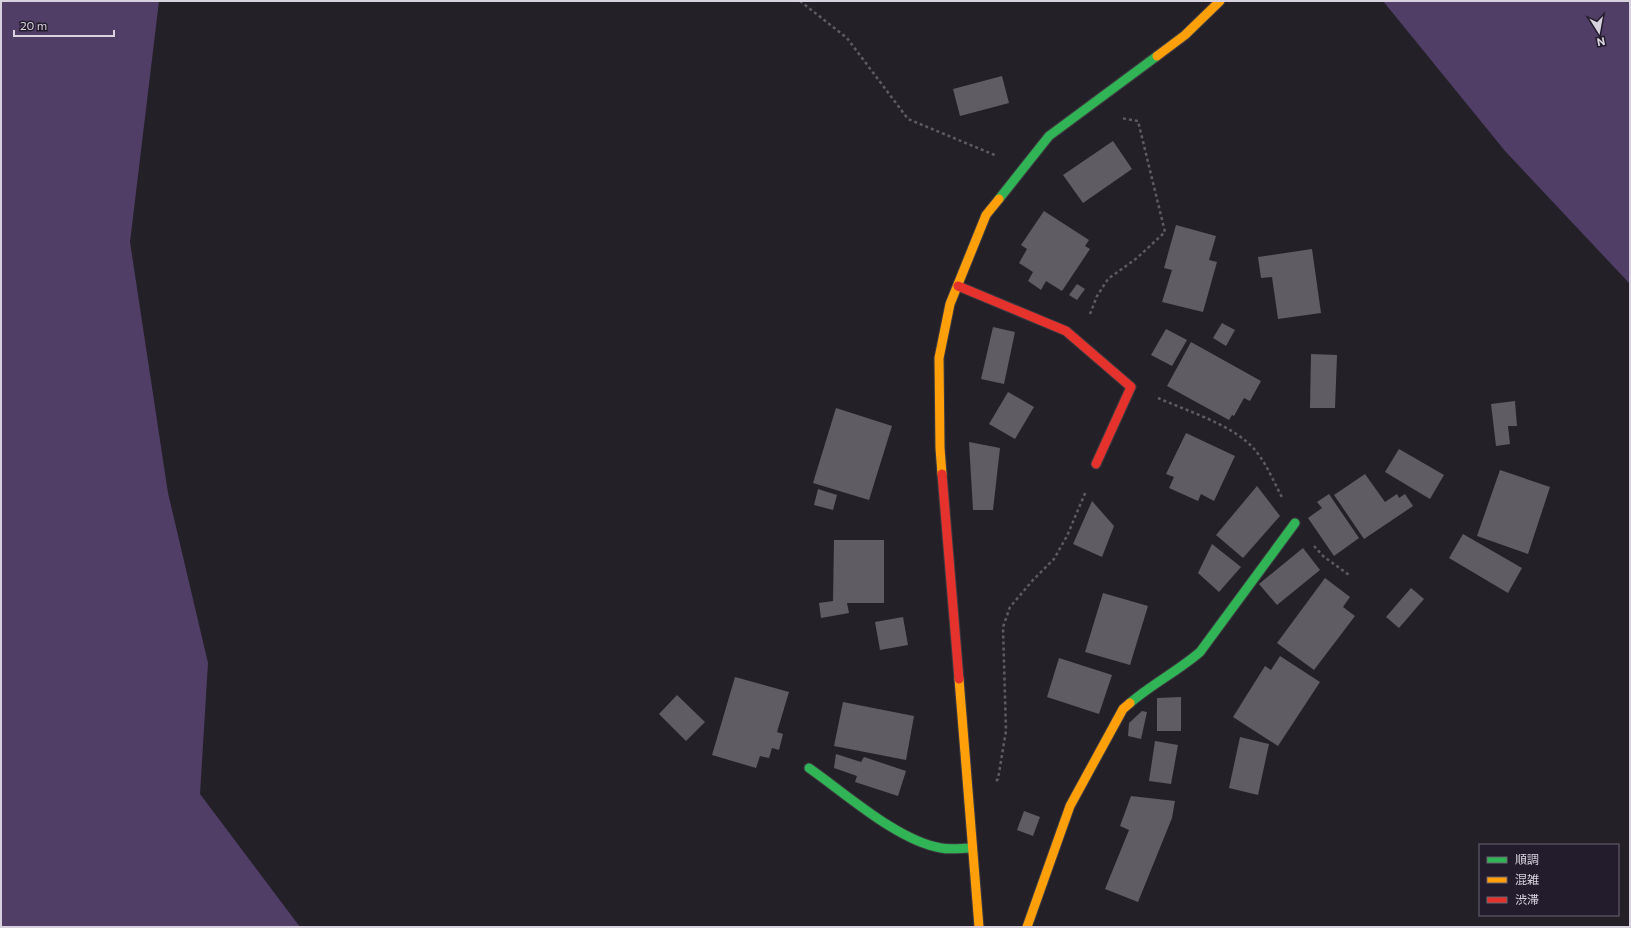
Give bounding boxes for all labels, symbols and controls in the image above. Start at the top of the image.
scale bar [14,12,114,38]
north arrow [1579,12,1619,52]
text: 20 m [20,18,47,32]
text: N [1596,35,1606,49]
legend [1479,844,1619,916]
text: 順調 [1515,852,1539,866]
text: 混雑 [1515,872,1539,886]
text: 渋滞 [1515,892,1539,906]

